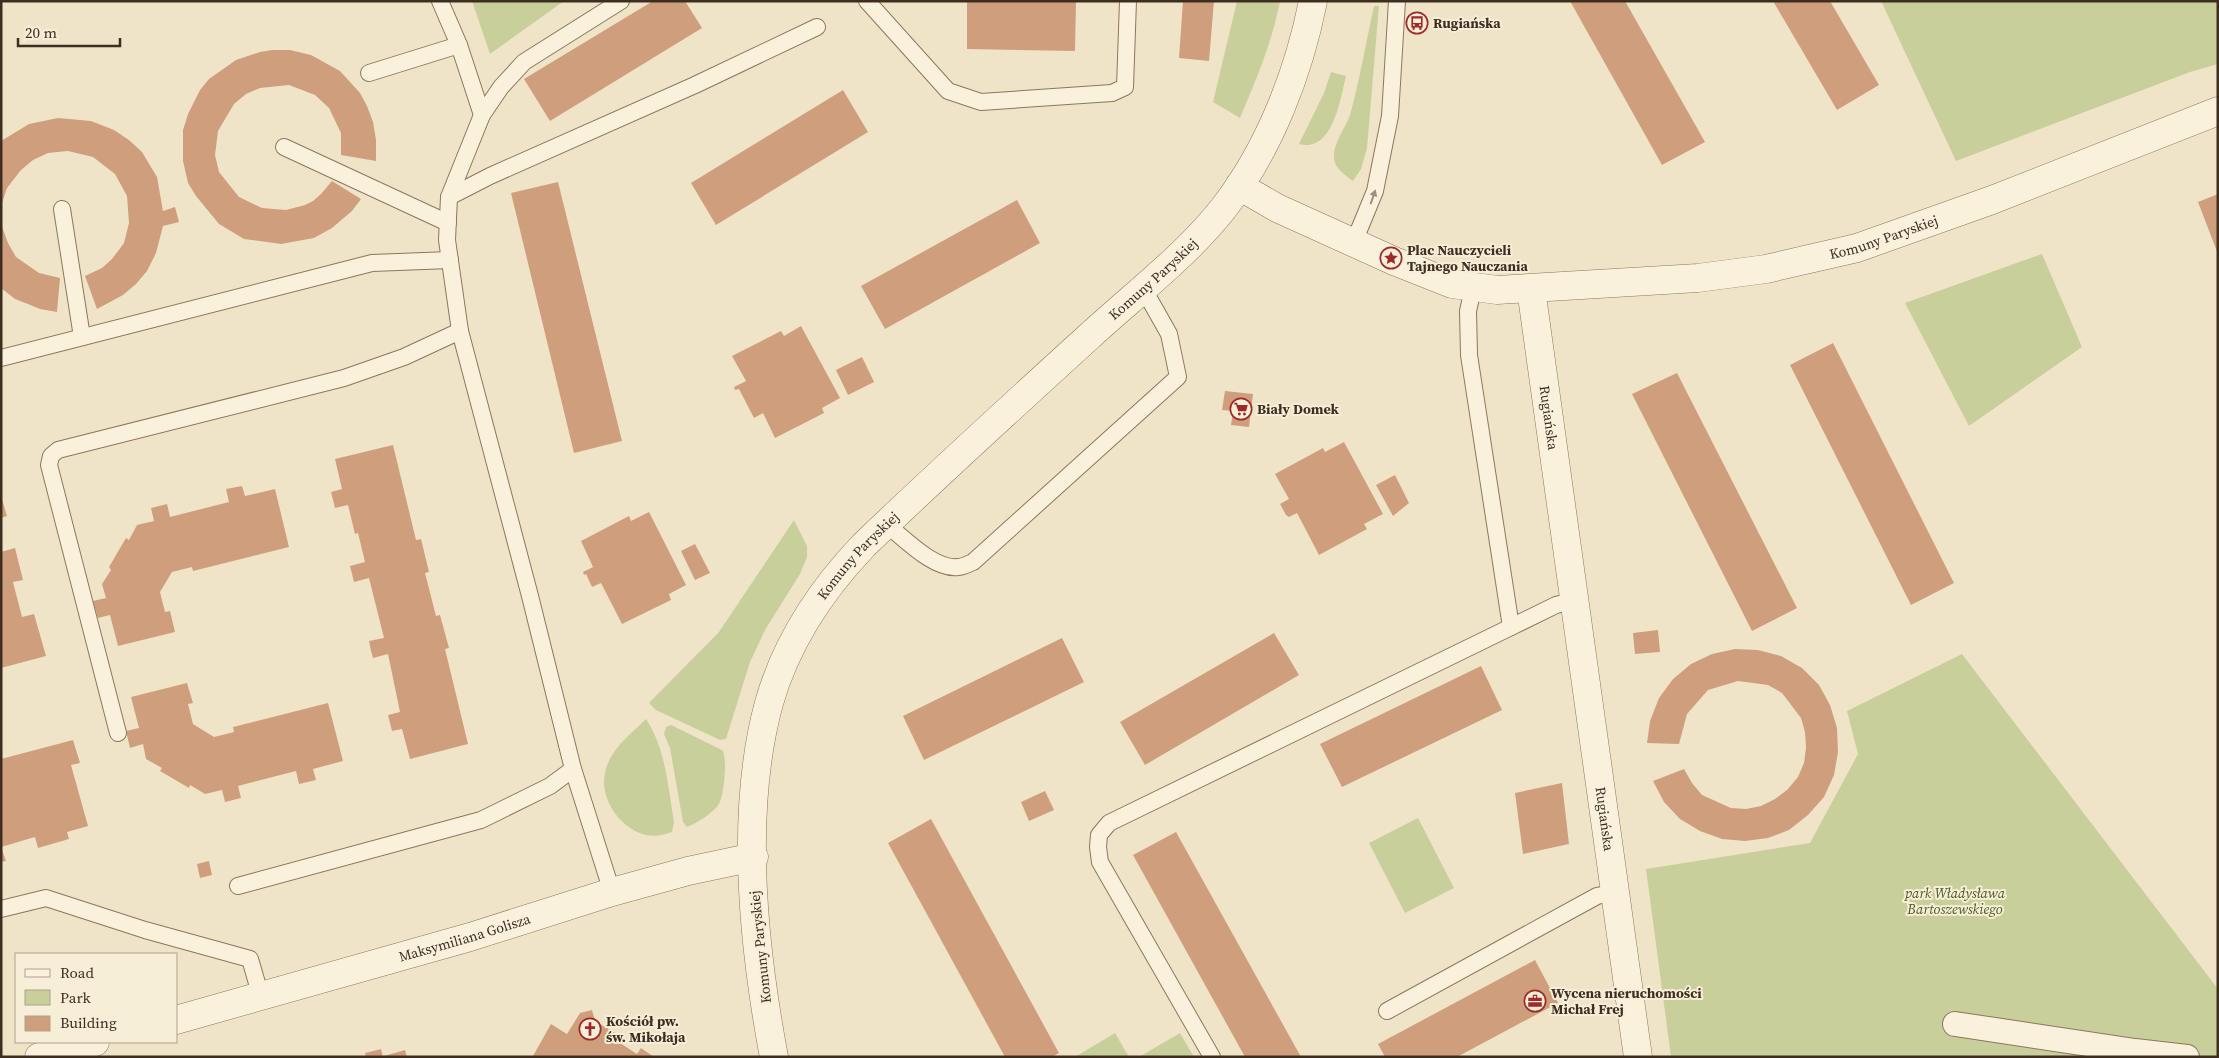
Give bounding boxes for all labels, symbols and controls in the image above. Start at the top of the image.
bus stop icon: Rugiańska [1405,11,1429,35]
place label: Rugiańska [1433,13,1501,33]
scale bar [18,15,120,47]
text: 20 m [25,22,57,43]
one-way arrow [1369,189,1377,204]
street label: Komuny Paryskiej [1827,210,1941,264]
street label: Komuny Paryskiej [1104,234,1202,324]
place label: Plac Nauczycieli Tajnego Nauczania [1407,240,1528,276]
place icon: Plac Nauczycieli Tajnego Nauczania [1379,246,1403,270]
street label: Rugiańska [1535,384,1563,452]
supermarket icon: Biały Domek [1229,397,1253,421]
place label: Biały Domek [1257,399,1340,419]
street label: Komuny Paryskiej [812,507,903,604]
street label: Rugiańska [1590,785,1619,853]
park label: park Władysława Bartoszewskiego [1903,883,2006,919]
street label: Komuny Paryskiej [744,890,776,1004]
street label: Maksymiliana Golisza [396,908,534,967]
legend [15,953,178,1043]
text: Road [60,962,94,983]
place label: Wycena nieruchomości Michał Frej [1551,983,1702,1019]
text: Park [60,987,92,1008]
office icon: Wycena nieruchomości Michał Frej [1523,989,1547,1013]
place label: Kościół pw. św. Mikołaja [606,1011,686,1047]
text: Building [60,1012,117,1033]
church icon: Kościół pw. św. Mikołaja [578,1017,602,1041]

